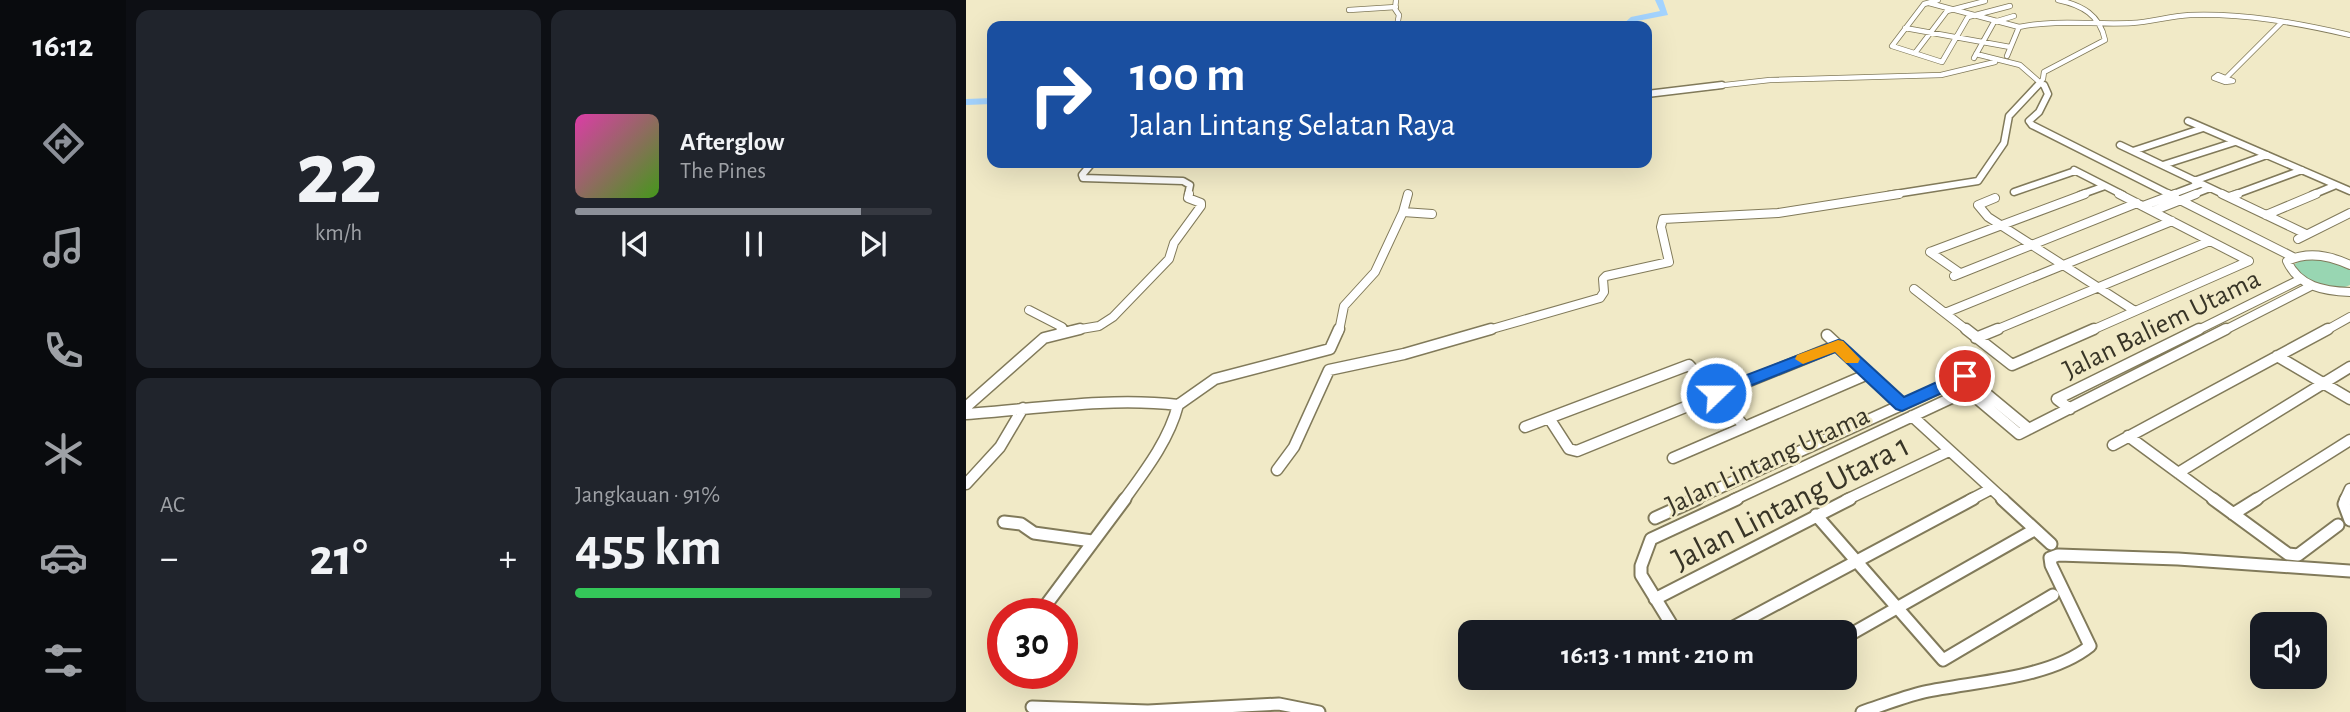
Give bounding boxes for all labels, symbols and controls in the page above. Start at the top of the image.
text: 16:12 [33,30,93,62]
icon: right [1015,49,1106,140]
text: 100 m [1130,51,1246,100]
text: Jalan Lintang Selatan Raya [1130,109,1456,141]
icon: directions [39,119,88,168]
text: 22 [296,129,381,220]
text: Afterglow [680,129,784,155]
text: The Pines [680,160,766,183]
text: km/h [315,222,362,245]
icon: music [39,223,88,272]
icon: previous [616,225,654,263]
icon: pause [735,225,773,263]
icon: next [854,225,892,263]
street label: Jalan Baliem Utama [2059,265,2265,385]
icon: phone [39,326,88,375]
pin [1935,346,1995,406]
position arrow [1679,356,1753,430]
icon: arrive [1946,357,1984,395]
street label: Jalan Lintang Utama [1662,401,1874,520]
icon: climate [39,429,88,478]
street label: Jalan Lintang Utara 1 [1667,429,1915,577]
text: Jangkauan · 91% [575,484,720,507]
text: AC [160,494,185,517]
text: 455 km [575,522,722,574]
text: 21° [309,532,368,584]
icon: car [39,533,88,582]
text: − [160,540,178,578]
text: + [499,540,517,578]
speed limit sign: 30 [987,598,1078,689]
map controls [2250,612,2327,689]
button: sound [2250,612,2327,689]
icon: filters [39,636,88,685]
text: 16:13 · 1 mnt · 210 m [1561,642,1754,668]

